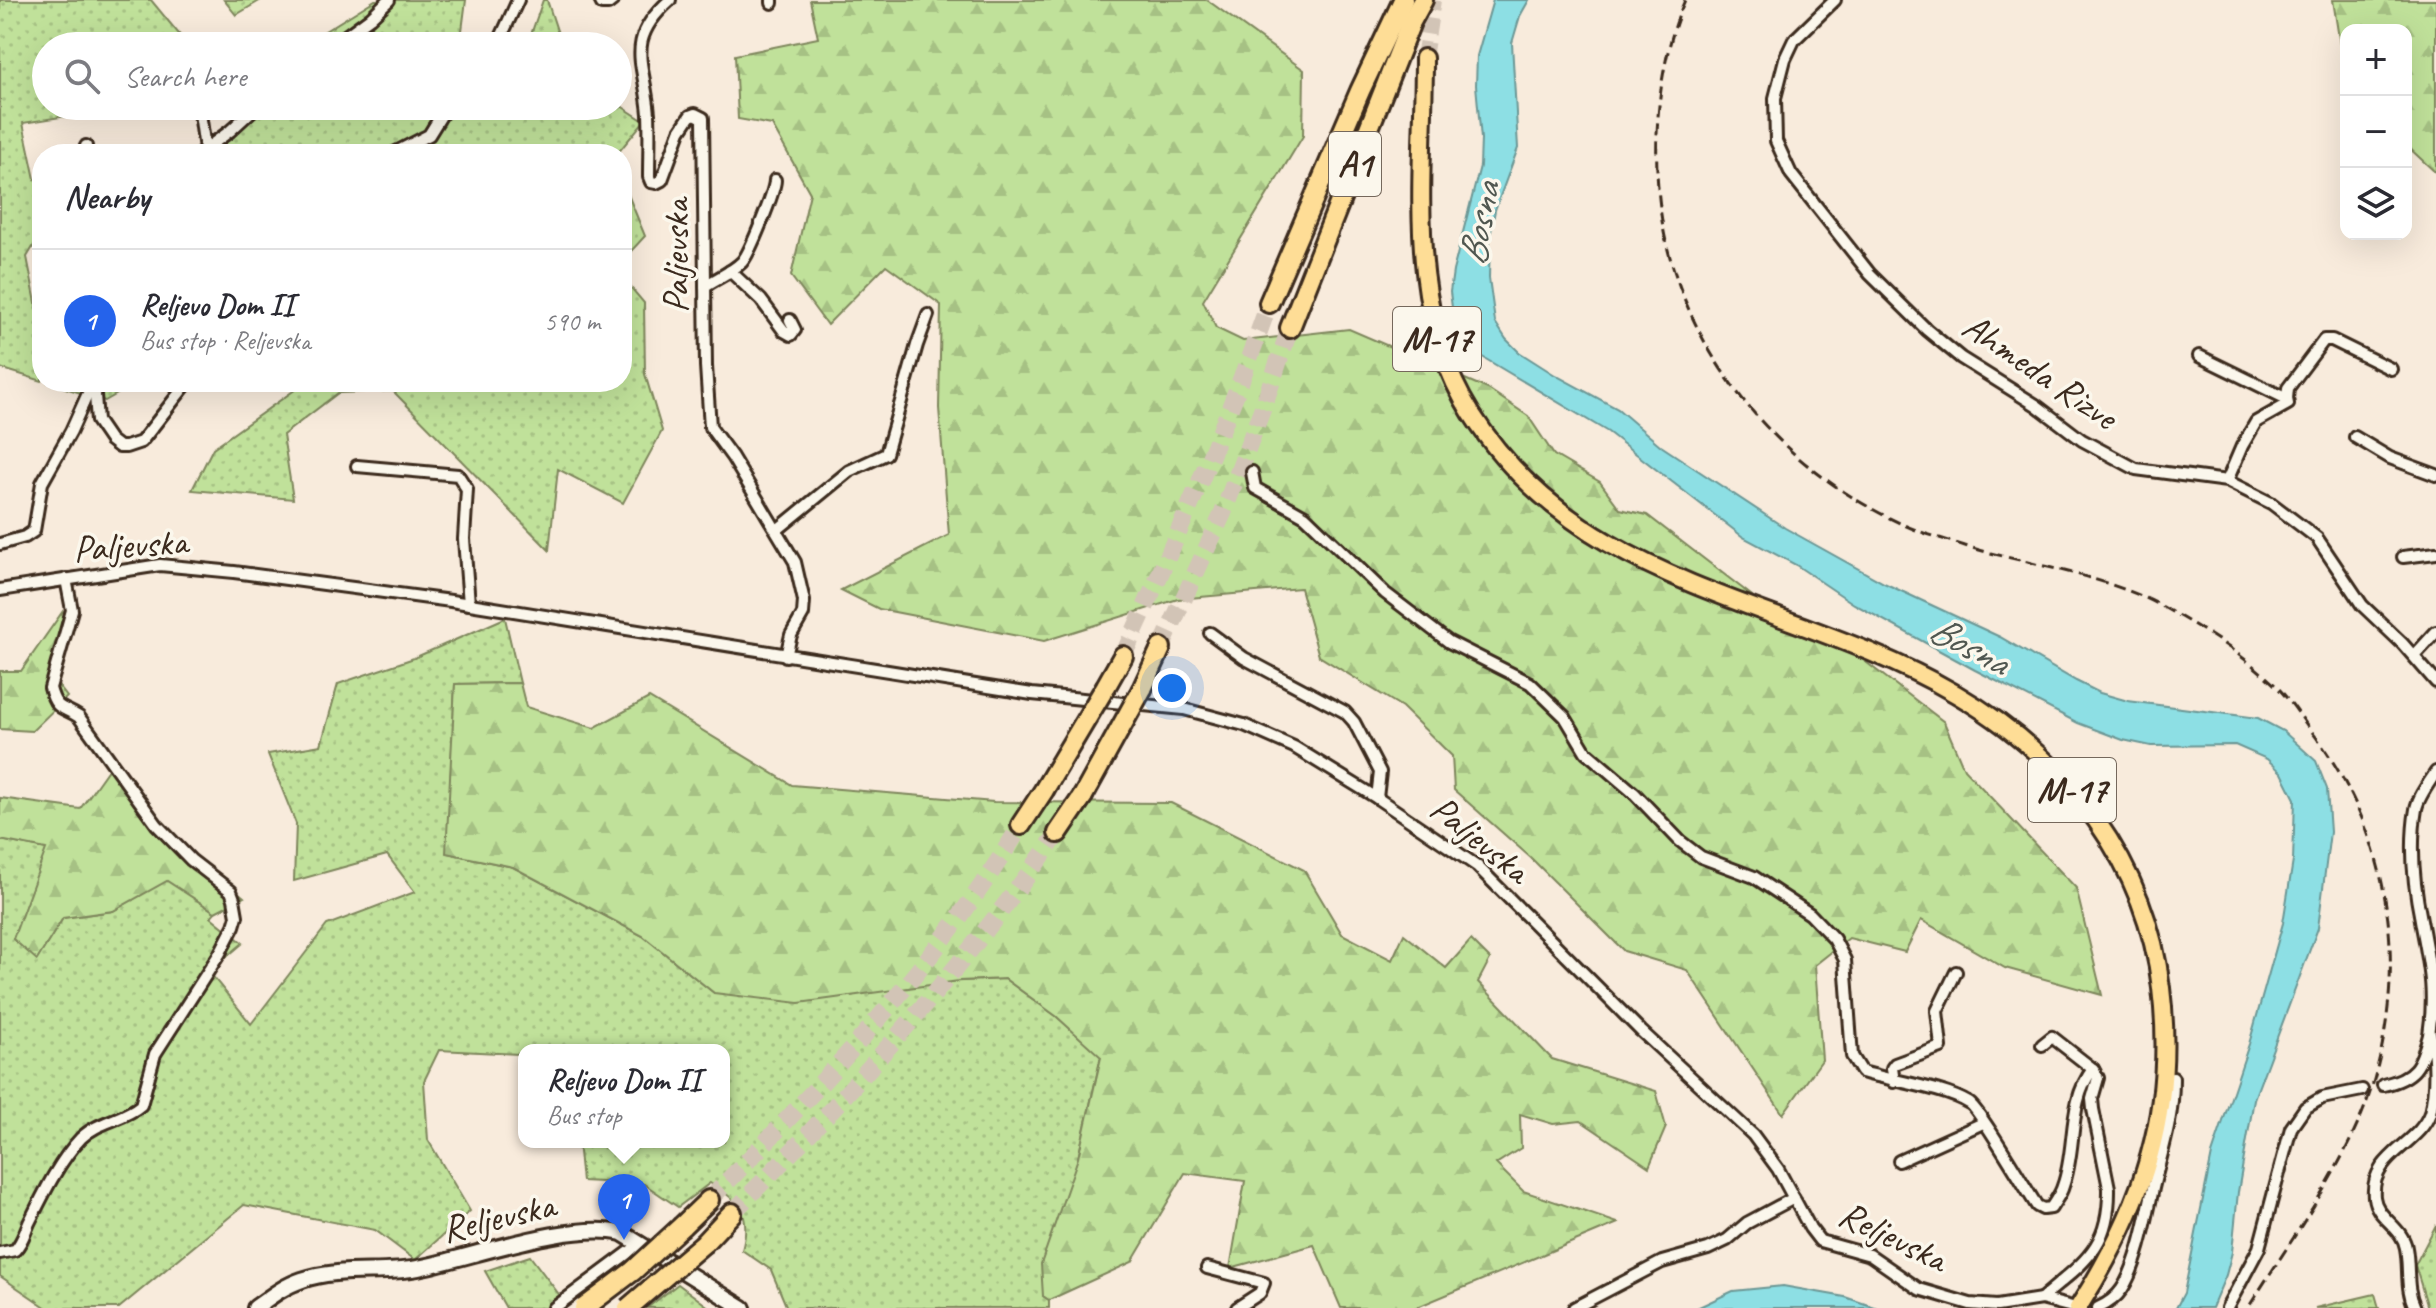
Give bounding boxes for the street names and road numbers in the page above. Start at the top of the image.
road number: A1 [1329,132,1381,196]
street label: Paljevska [652,195,699,313]
street label: Ahmeda Rizve [1954,302,2128,441]
road number: M-17 [1393,307,1481,371]
street label: Paljevska [71,517,192,572]
road number: M-17 [2028,758,2116,822]
street label: Paljevska [1421,785,1542,895]
street label: Reljevska [437,1180,562,1253]
street label: Reljevska [1831,1190,1958,1284]

